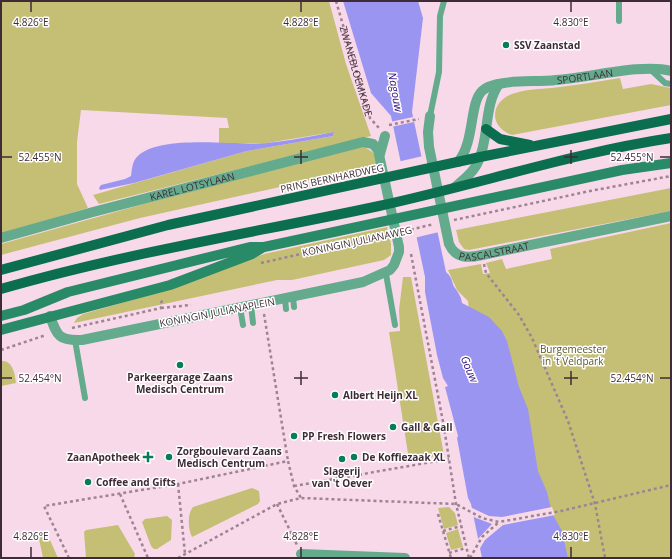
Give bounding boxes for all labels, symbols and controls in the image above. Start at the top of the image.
text: 4.826°E [13,15,49,29]
text: 4.828°E [283,15,319,29]
text: 4.830°E [553,15,589,29]
street label: ZWANEBLOEMKADE [337,24,376,118]
place label: SSV Zaanstad [514,38,580,52]
marker: SSV Zaanstad [501,40,511,50]
street label: SPORTLAAN [556,65,614,87]
water label: Nagouw [385,71,407,114]
text: 52.455°N [18,150,62,164]
text: 52.455°N [610,150,654,164]
street label: PRINS BERNHARDWEG [279,160,385,196]
street label: KAREL LOTSYLAAN [148,169,236,204]
street label: KONINGIN JULIANAWEG [301,222,413,260]
street label: PASCALSTRAAT [457,238,531,264]
street label: KONINGIN JULIANAPLEIN [158,294,276,330]
park label: Burgemeester in 't Veldpark [540,342,606,368]
water label: Gouw [458,353,483,386]
marker: Parkeergarage Zaans Medisch Centrum [175,360,185,370]
place label: Parkeergarage Zaans Medisch Centrum [127,370,233,396]
text: 52.454°N [18,371,62,385]
text: 52.454°N [610,371,654,385]
place label: Albert Heijn XL [343,388,418,402]
marker: Albert Heijn XL [330,390,340,400]
place label: Gall & Gall [401,420,452,434]
marker: Gall & Gall [388,422,398,432]
place label: PP Fresh Flowers [302,429,386,443]
marker: PP Fresh Flowers [289,431,299,441]
place label: Zorgboulevard Zaans Medisch Centrum [177,444,282,470]
place label: ZaanApotheek [67,450,141,464]
place label: De Koffiezaak XL [362,450,446,464]
marker: ZaanApotheek [143,452,153,462]
marker: Zorgboulevard Zaans Medisch Centrum [164,452,174,462]
marker: De Koffiezaak XL [349,452,359,462]
marker: Slagerij van 't Oever [337,454,347,464]
place label: Slagerij van 't Oever [312,464,373,490]
place label: Coffee and Gifts [96,475,176,489]
marker: Coffee and Gifts [83,477,93,487]
text: 4.826°E [13,529,49,543]
text: 4.828°E [283,529,319,543]
text: 4.830°E [553,529,589,543]

